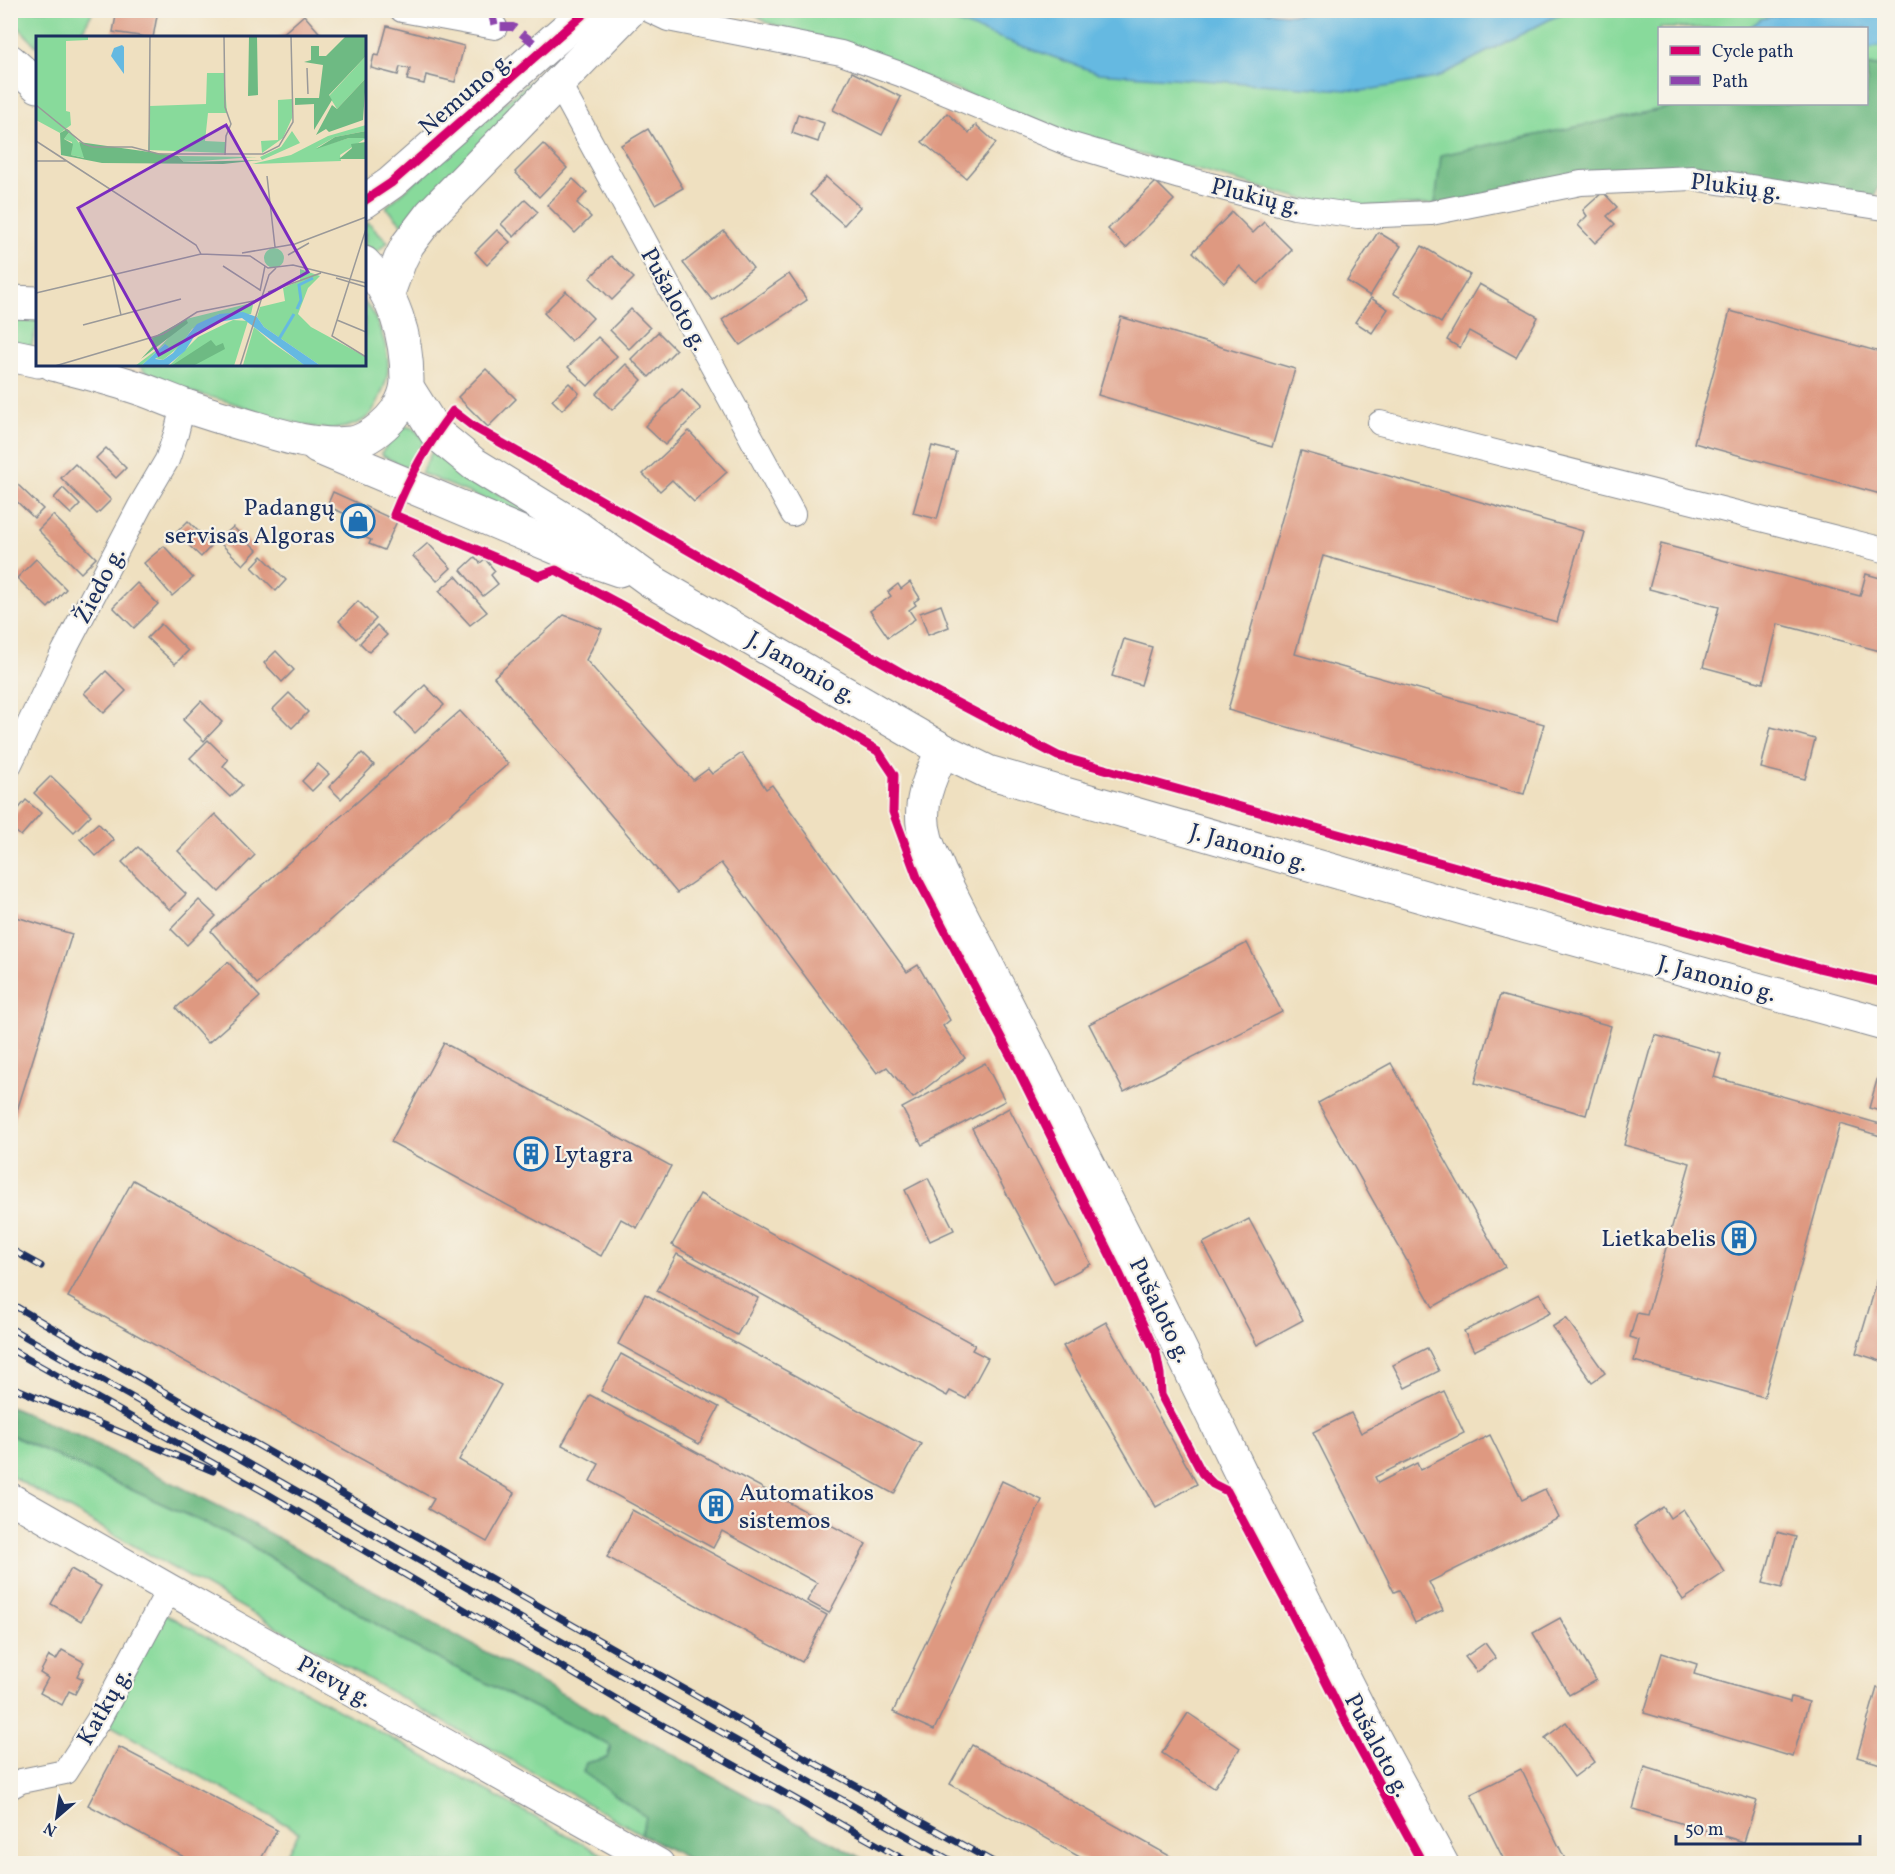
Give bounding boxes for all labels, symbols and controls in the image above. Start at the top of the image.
legend [1658,27,1868,105]
inset map [36,36,366,366]
text: Cycle path [1712,40,1794,65]
street label: Nemuno g. [412,44,520,145]
text: Path [1712,70,1748,95]
street label: Plukių g. [1688,166,1783,210]
street label: Plukių g. [1207,170,1304,225]
street label: Pušaloto g. [631,242,716,358]
place label: Padangų servisas Algoras [165,492,335,554]
shop icon: Padangų servisas Algoras [340,503,376,539]
street label: Žiedo g. [66,541,135,630]
street label: J. Janonio g. [740,624,862,714]
street label: J. Janonio g. [1185,816,1312,882]
street label: J. Janonio g. [1653,948,1780,1012]
building icon: Lytagra [513,1136,549,1172]
place label: Lytagra [554,1139,633,1173]
building icon: Lietkabelis [1721,1220,1757,1256]
place label: Lietkabelis [1601,1223,1716,1257]
street label: Pušaloto g. [1119,1252,1199,1369]
place label: Automatikos sistemos [739,1477,874,1539]
building icon: Automatikos sistemos [698,1488,734,1524]
street label: Pievų g. [290,1648,378,1717]
street label: Katkų g. [70,1661,142,1753]
street label: Pušaloto g. [1335,1688,1418,1804]
north arrow [27,1787,87,1847]
scale bar [1676,1808,1860,1846]
text: N [40,1816,61,1841]
text: 50 m [1685,1818,1724,1843]

